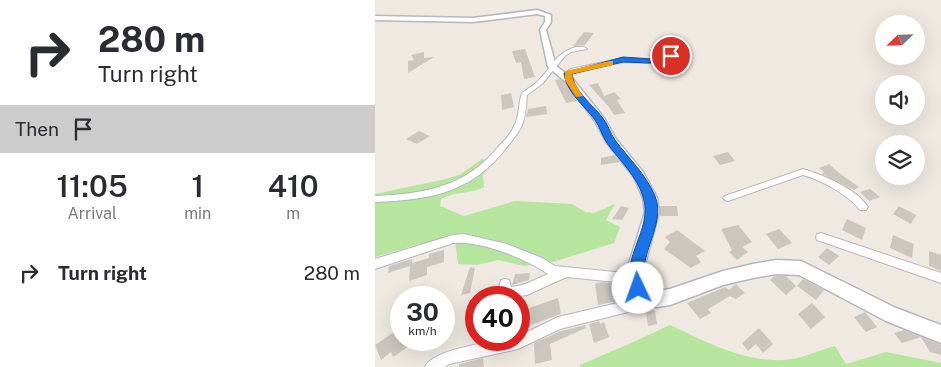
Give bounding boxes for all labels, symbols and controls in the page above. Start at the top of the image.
north arrow [875,15,925,65]
map controls [875,15,925,185]
text: 280 m [98,19,205,60]
icon: right [15,20,80,85]
pin [650,35,692,77]
icon: arrive [657,42,685,70]
text: Turn right [98,61,198,87]
button: sound [875,75,925,125]
icon: arrive [69,115,97,143]
text: Then [15,118,59,140]
button: layers [875,135,925,185]
text: 11:05 [56,168,128,204]
text: 1 [191,168,204,204]
text: 410 [268,168,319,204]
text: Arrival [67,204,117,223]
text: min [184,204,211,223]
text: m [286,204,300,223]
icon: right [15,259,43,287]
position arrow [611,261,663,313]
text: Turn right [58,262,147,284]
text: 280 m [304,262,360,284]
speed limit sign: 40 [465,286,530,351]
text: 30 [406,297,439,327]
text: km/h [408,324,437,338]

